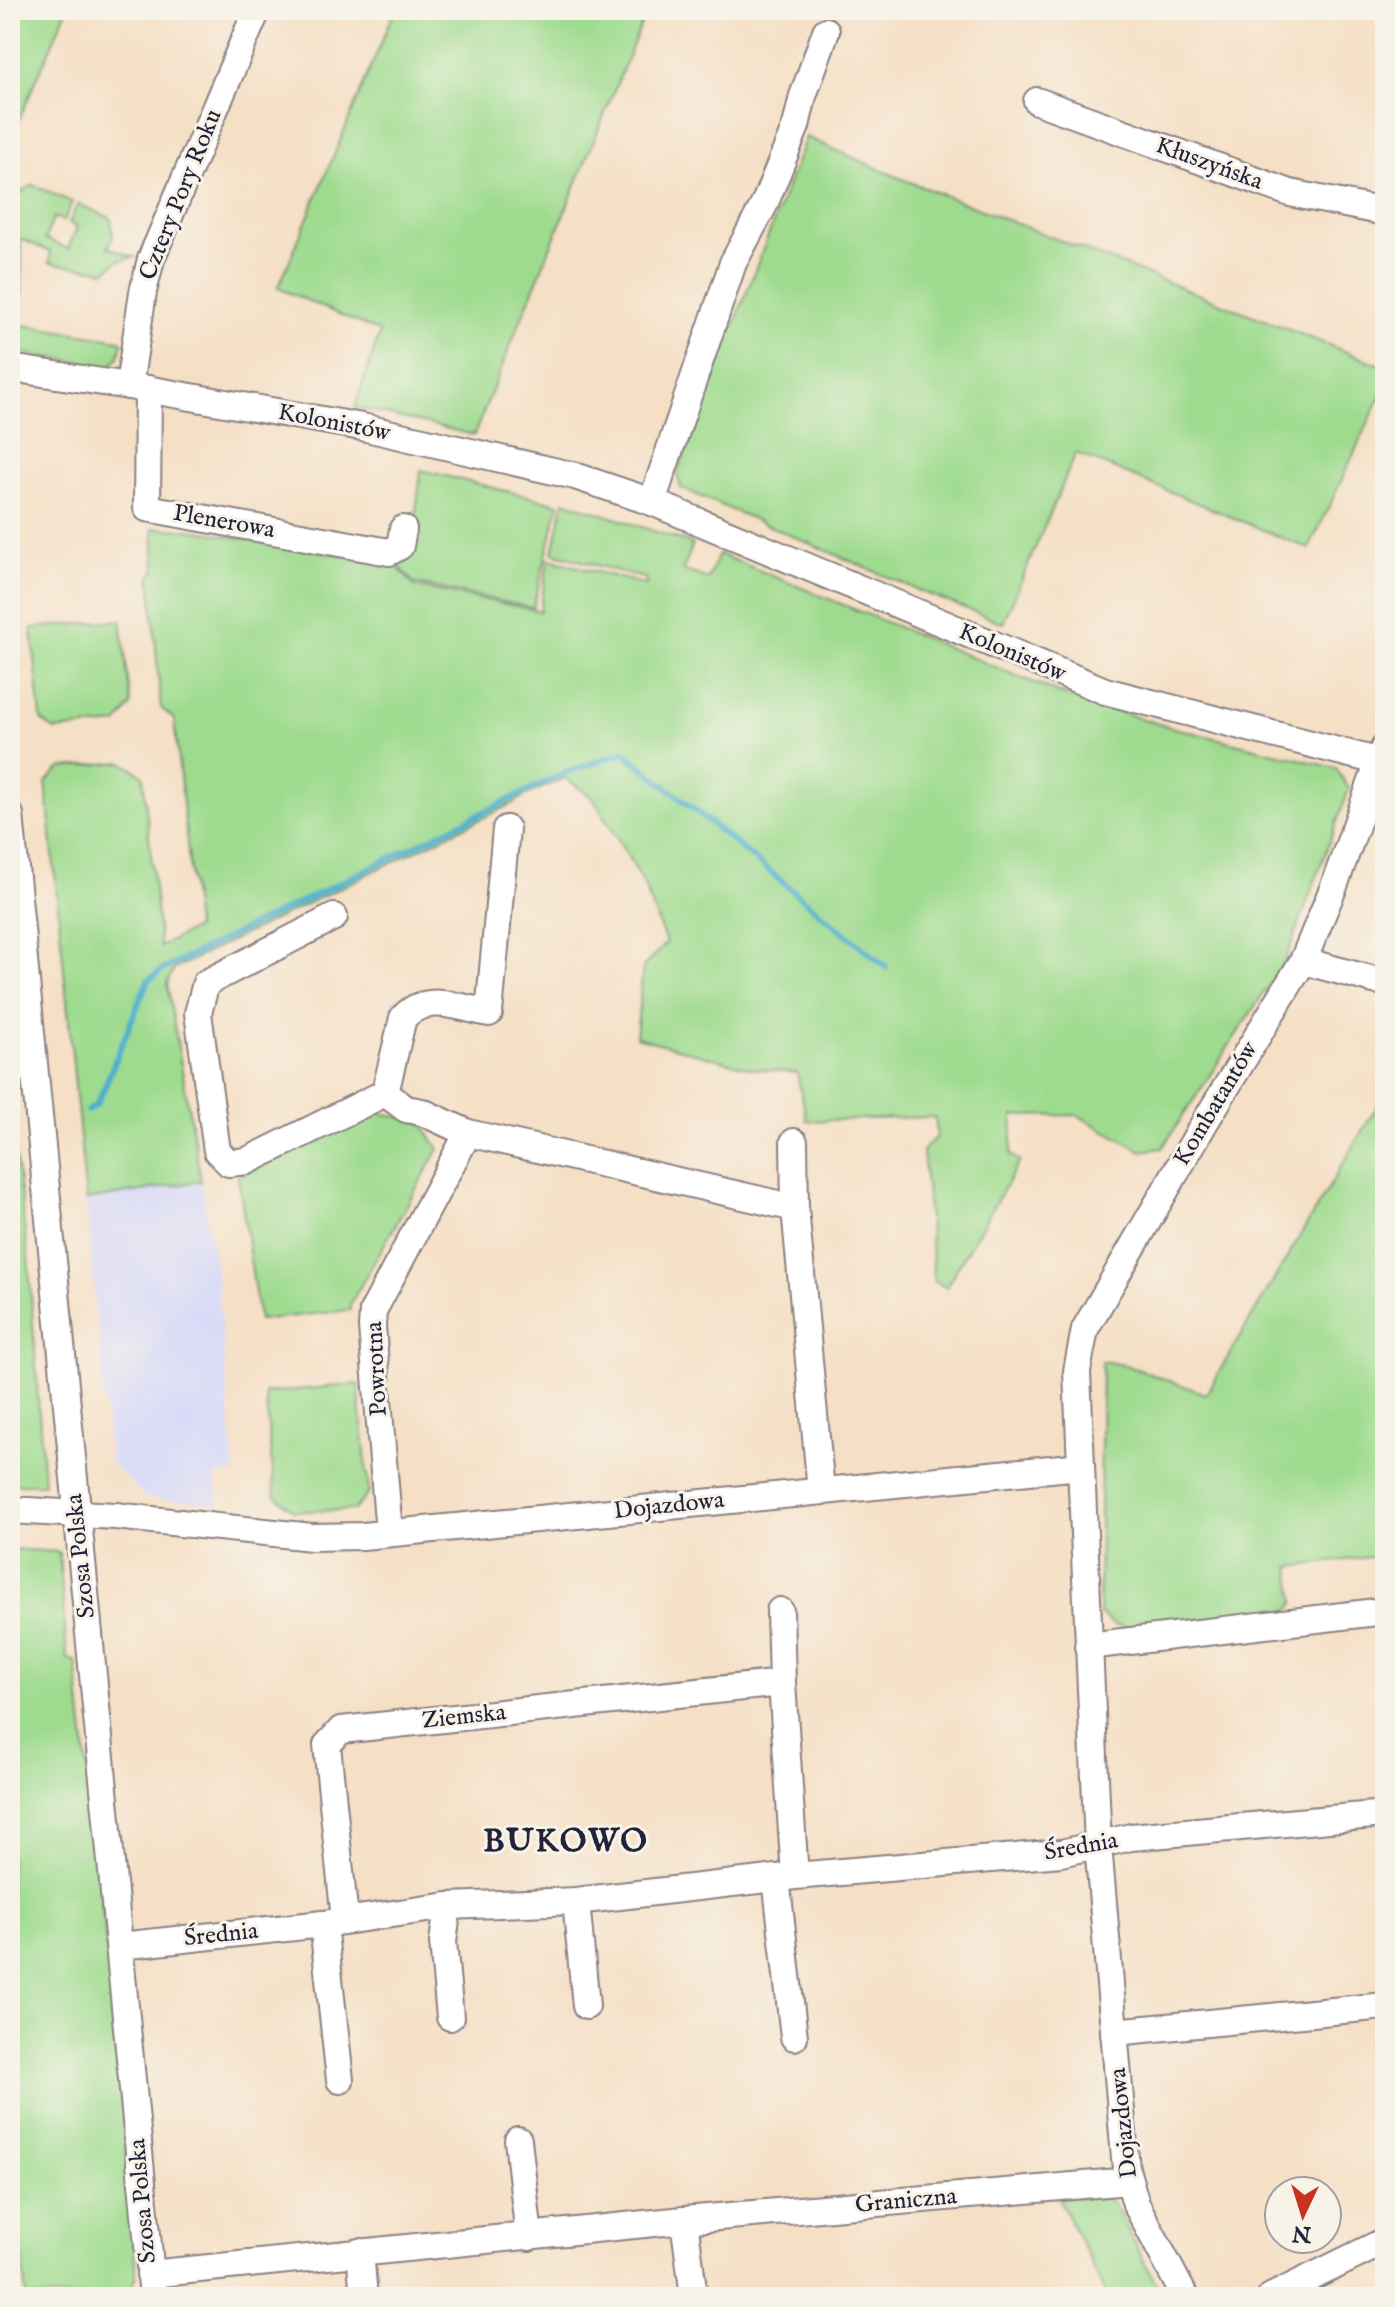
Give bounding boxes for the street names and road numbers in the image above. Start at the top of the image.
street label: Cztery Pory Roku [133,105,229,285]
street label: Kłuszyńska [1151,130,1268,198]
street label: Kolonistów [275,397,394,449]
street label: Plenerowa [171,498,278,546]
street label: Kolonistów [954,617,1071,690]
street label: Kombatantów [1167,1035,1266,1172]
street label: Powrotna [359,1320,395,1417]
street label: Dojazdowa [612,1485,726,1527]
street label: Szosa Polska [59,1492,103,1620]
street label: Ziemska [420,1697,508,1737]
street label: Średnia [1042,1825,1121,1869]
street label: Średnia [182,1916,260,1954]
street label: Dojazdowa [1103,2066,1145,2180]
street label: Szosa Polska [122,2137,164,2265]
street label: Graniczna [854,2181,959,2221]

